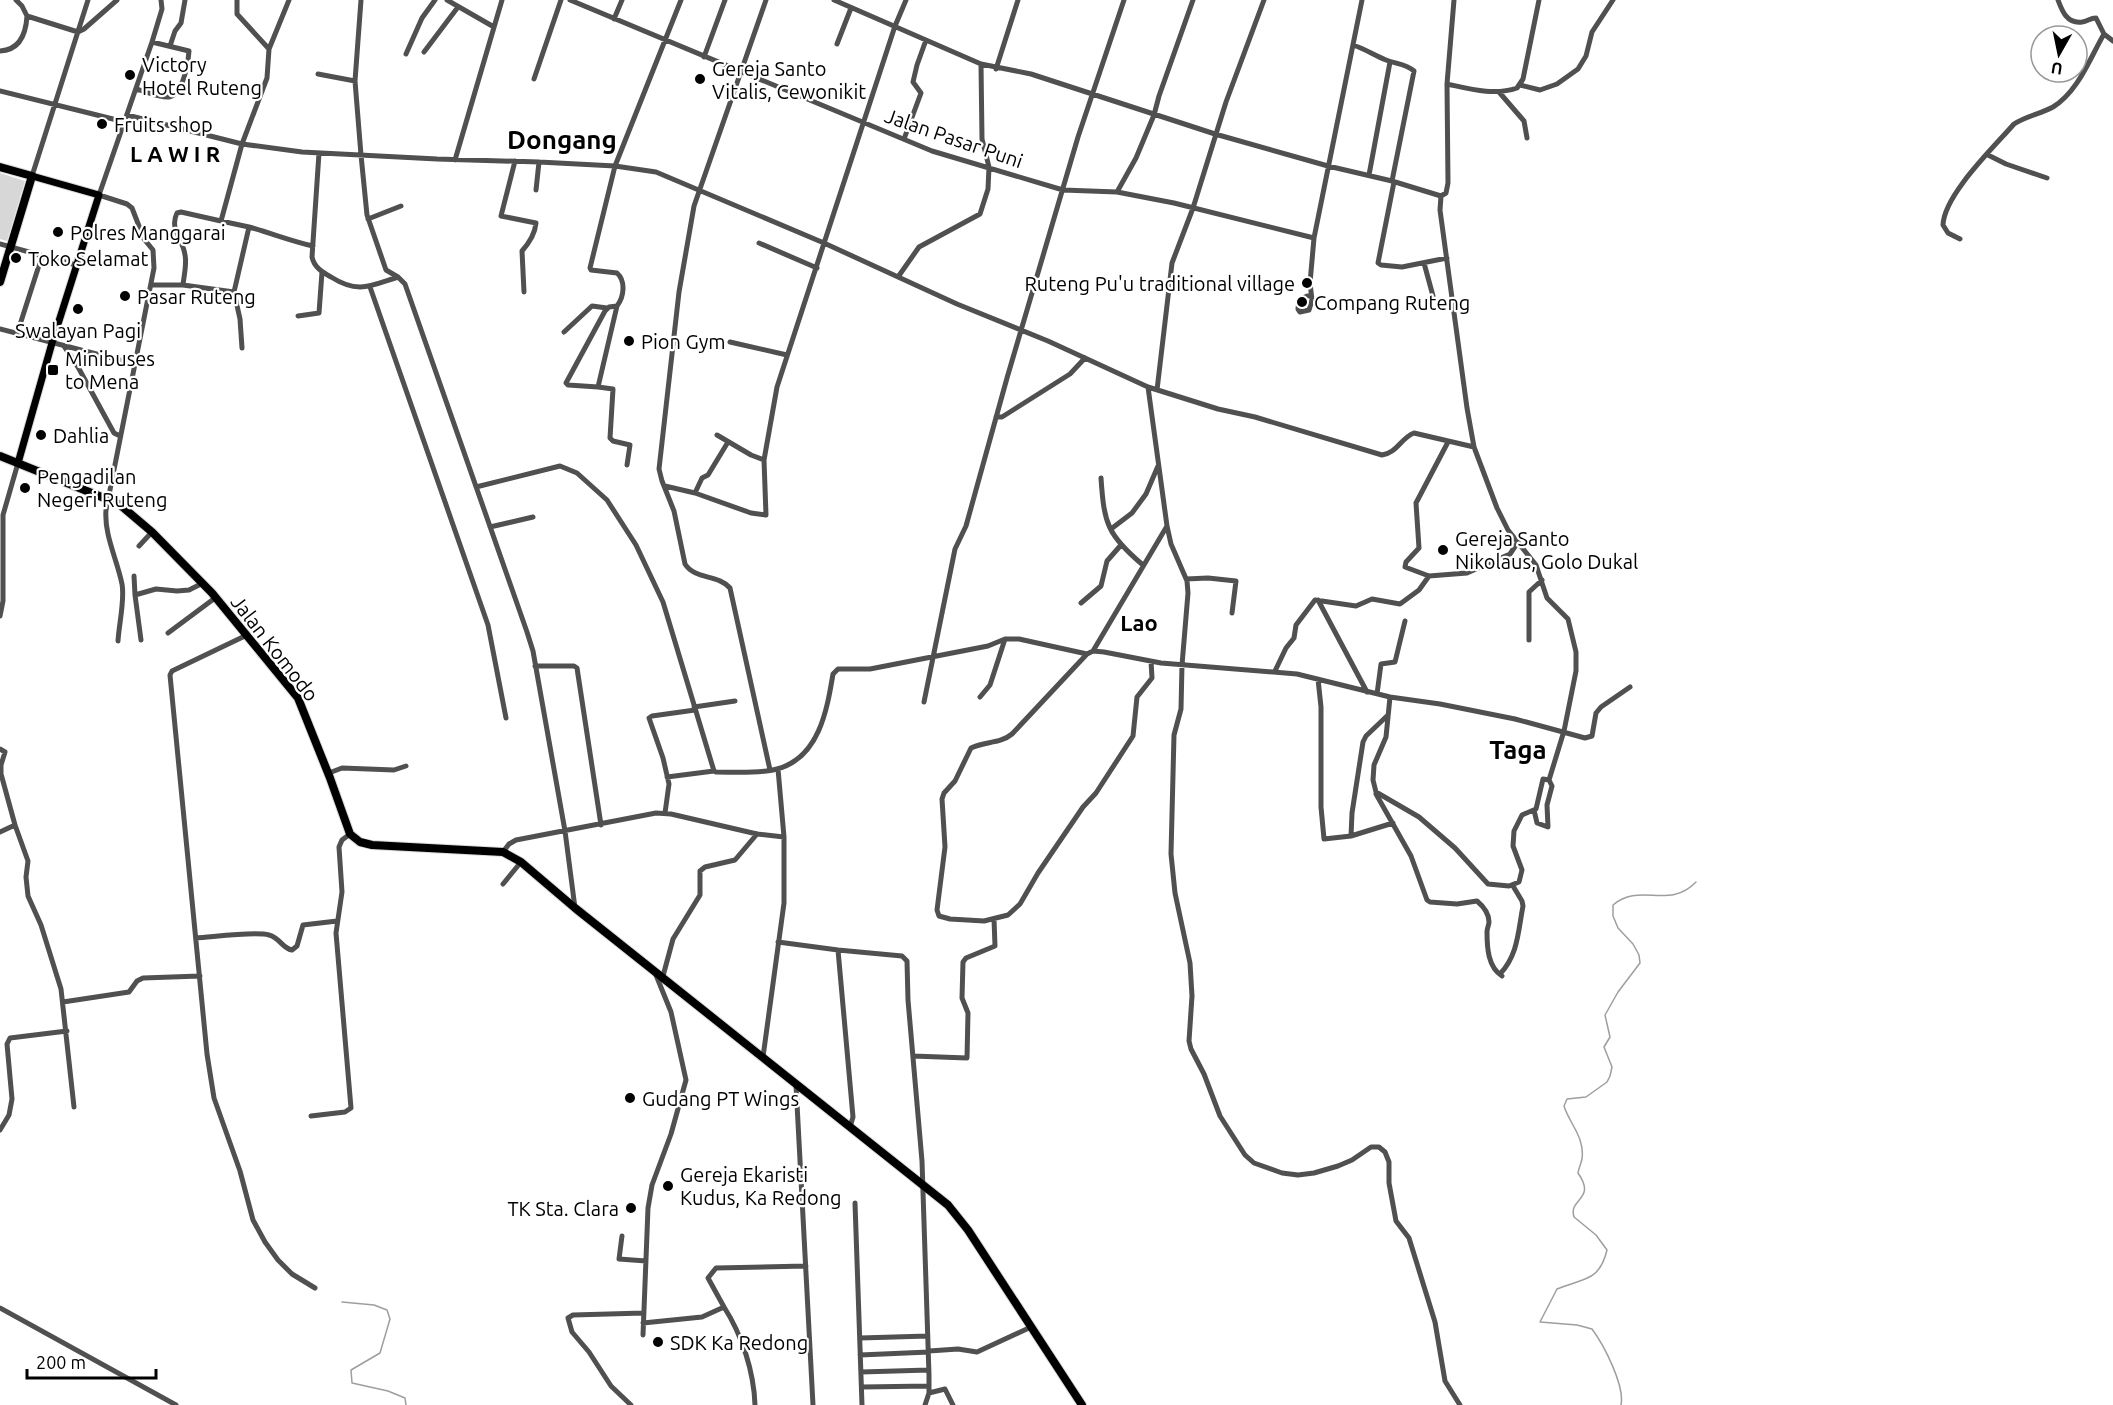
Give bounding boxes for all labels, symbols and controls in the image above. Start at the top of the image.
north arrow [2029,24,2089,84]
place label: Victory Hotel Ruteng [142,53,262,99]
place label: Gereja Santo Vitalis, Cewonikit [712,57,866,103]
text: U [2050,59,2064,79]
marker: Victory Hotel Ruteng [123,68,137,82]
marker: Gereja Santo Vitalis, Cewonikit [693,72,707,86]
street label: Jalan Pasar Puni [882,104,1026,172]
place label: Fruits shop [114,113,213,136]
marker: Fruits shop [95,117,109,131]
district label: Dongang [507,125,617,154]
district label: L A W I R [130,141,220,166]
place label: Polres Manggarai [70,221,226,244]
marker: Polres Manggarai [51,225,65,239]
place label: Toko Selamat [28,247,148,270]
marker: Toko Selamat [9,251,23,265]
place label: Ruteng Pu'u traditional village [1024,272,1295,295]
marker: Ruteng Pu'u traditional village [1300,276,1314,290]
place label: Pasar Ruteng [137,285,256,308]
marker: Pasar Ruteng [118,289,132,303]
place label: Compang Ruteng [1314,291,1470,314]
marker: Compang Ruteng [1295,295,1309,309]
marker: Swalayan Pagi [71,302,85,316]
place label: Swalayan Pagi [15,319,141,342]
place label: Pion Gym [641,330,726,353]
marker: Pion Gym [622,334,636,348]
place label: Minibuses to Mena [65,347,155,393]
marker: Minibuses to Mena [46,363,60,377]
place label: Dahlia [53,424,109,447]
marker: Dahlia [34,428,48,442]
place label: Pengadilan Negeri Ruteng [37,465,168,511]
marker: Pengadilan Negeri Ruteng [18,481,32,495]
place label: Gereja Santo Nikolaus, Golo Dukal [1455,527,1638,573]
marker: Gereja Santo Nikolaus, Golo Dukal [1436,543,1450,557]
street label: Jalan Komodo [227,591,323,705]
district label: Lao [1120,610,1158,635]
district label: Taga [1489,735,1547,764]
place label: Gudang PT Wings [642,1087,799,1110]
marker: Gudang PT Wings [623,1091,637,1105]
place label: Gereja Ekaristi Kudus, Ka Redong [680,1163,842,1209]
marker: Gereja Ekaristi Kudus, Ka Redong [661,1179,675,1193]
place label: TK Sta. Clara [507,1197,619,1220]
marker: TK Sta. Clara [624,1201,638,1215]
place label: SDK Ka Redong [670,1331,808,1354]
marker: SDK Ka Redong [651,1335,665,1349]
scale bar [27,1342,156,1380]
text: 200 m [36,1352,86,1372]

